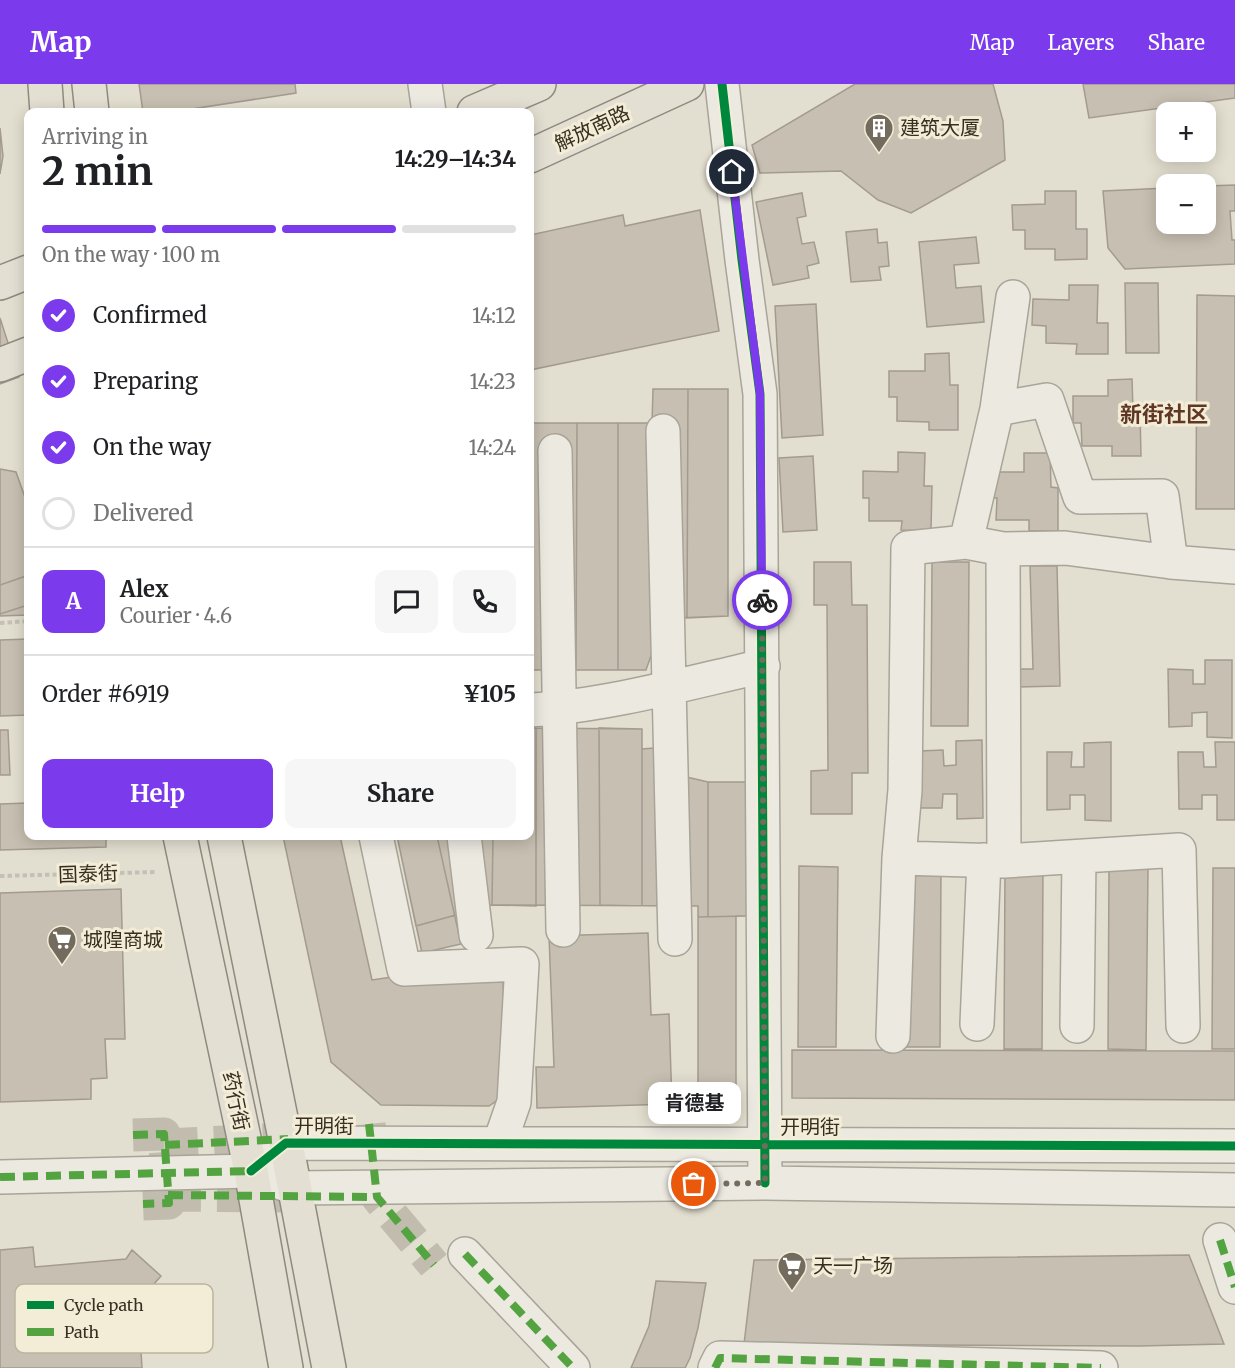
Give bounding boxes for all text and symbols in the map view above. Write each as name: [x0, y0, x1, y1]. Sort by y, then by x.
text: Map: [30, 24, 92, 60]
text: Map: [970, 29, 1015, 56]
text: Layers: [1048, 29, 1115, 56]
text: Share: [1148, 29, 1205, 56]
street label: 解放南路: [550, 99, 633, 156]
map controls: [1156, 102, 1216, 234]
button: +: [1156, 102, 1216, 162]
building icon: 建筑大厦: [863, 112, 895, 154]
place label: 建筑大厦: [900, 115, 980, 140]
text: Arriving in: [42, 124, 148, 149]
text: 14:29–14:34: [395, 145, 516, 173]
pin: [706, 146, 757, 197]
text: 2 min: [42, 147, 153, 196]
icon: home: [715, 155, 748, 188]
button: −: [1156, 174, 1216, 234]
text: On the way · 100 m: [42, 242, 220, 267]
icon: check: [42, 299, 75, 332]
text: Confirmed: [93, 301, 207, 329]
text: 14:12: [472, 303, 516, 328]
icon: check: [42, 365, 75, 398]
text: Preparing: [93, 367, 198, 395]
text: 14:23: [470, 369, 516, 394]
district label: 新街社区: [1120, 400, 1208, 428]
icon: check: [42, 431, 75, 464]
text: On the way: [93, 433, 211, 461]
text: 14:24: [469, 435, 516, 460]
text: Delivered: [93, 499, 193, 527]
button: chat: [375, 570, 438, 633]
button: phone: [453, 570, 516, 633]
courier: [732, 570, 792, 630]
text: Alex: [120, 575, 169, 603]
icon: bike: [746, 584, 779, 617]
text: A: [66, 587, 81, 615]
text: Courier · 4.6: [120, 603, 232, 628]
text: Order #6919: [42, 680, 170, 708]
text: ¥105: [463, 680, 516, 708]
button: Help: [42, 759, 273, 828]
button: Share: [285, 759, 516, 828]
street label: 国泰街: [58, 860, 118, 887]
supermarket icon: 城隍商城: [46, 924, 78, 966]
place label: 城隍商城: [83, 927, 163, 952]
street label: 药行街: [218, 1069, 255, 1133]
callout: 肯德基: [648, 1082, 740, 1124]
text: 肯德基: [665, 1090, 725, 1115]
street label: 开明街: [294, 1113, 354, 1138]
street label: 开明街: [780, 1114, 840, 1139]
pin: [668, 1158, 719, 1209]
icon: bag: [677, 1167, 710, 1200]
supermarket icon: 天一广场: [776, 1250, 808, 1292]
place label: 天一广场: [813, 1253, 893, 1278]
legend: [15, 1284, 213, 1353]
text: Cycle path: [64, 1295, 144, 1315]
text: Path: [64, 1322, 100, 1342]

